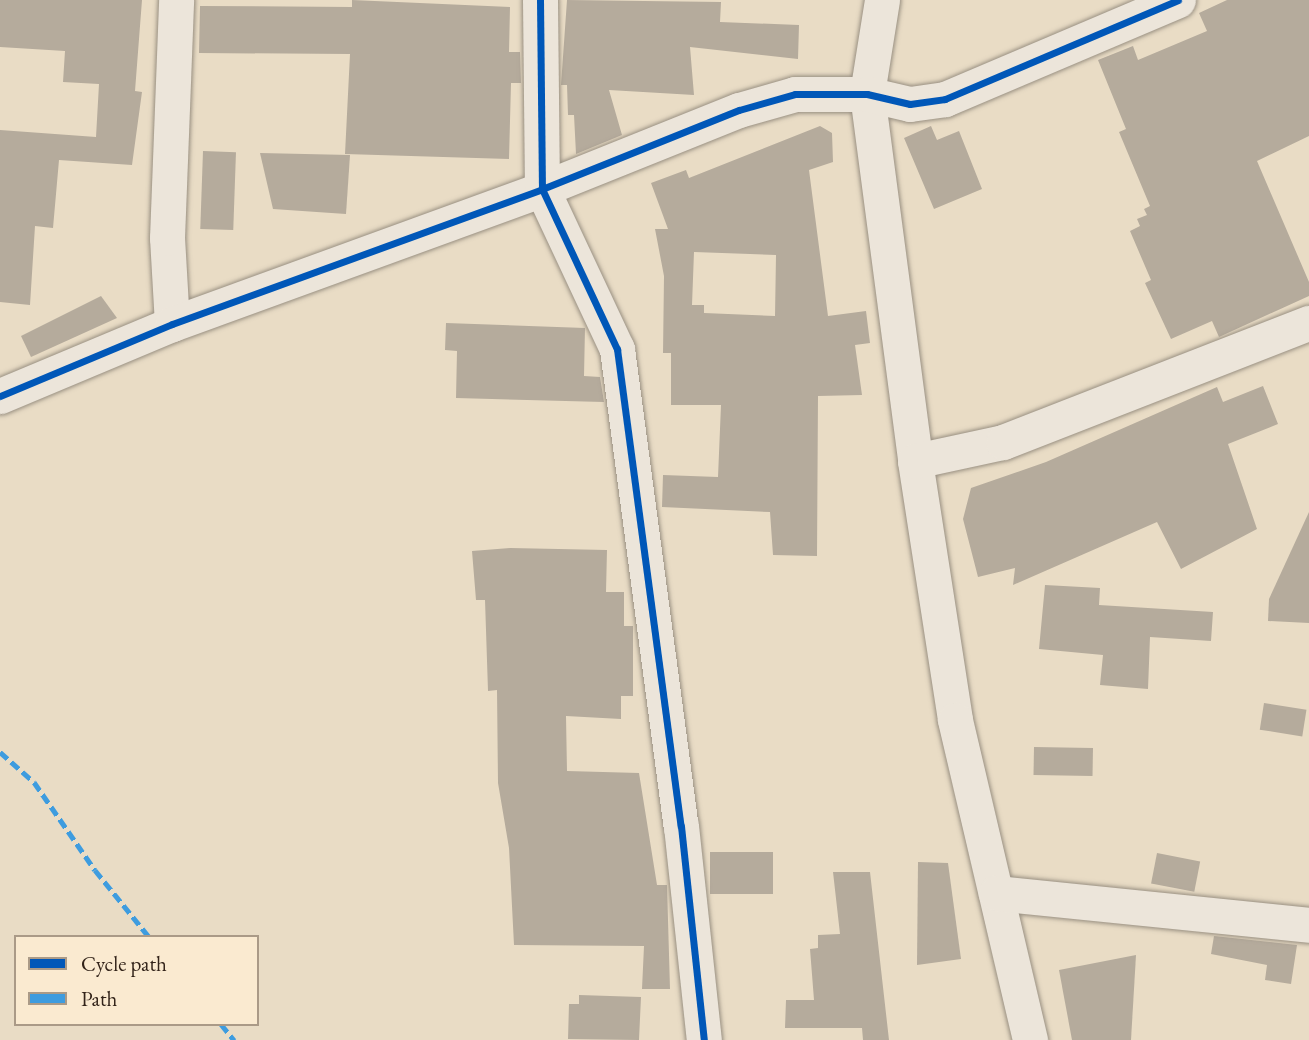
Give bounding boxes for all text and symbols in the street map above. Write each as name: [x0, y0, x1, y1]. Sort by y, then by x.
legend: [14, 935, 259, 1026]
text: Cycle path: [81, 950, 167, 977]
text: Path: [81, 985, 117, 1012]

